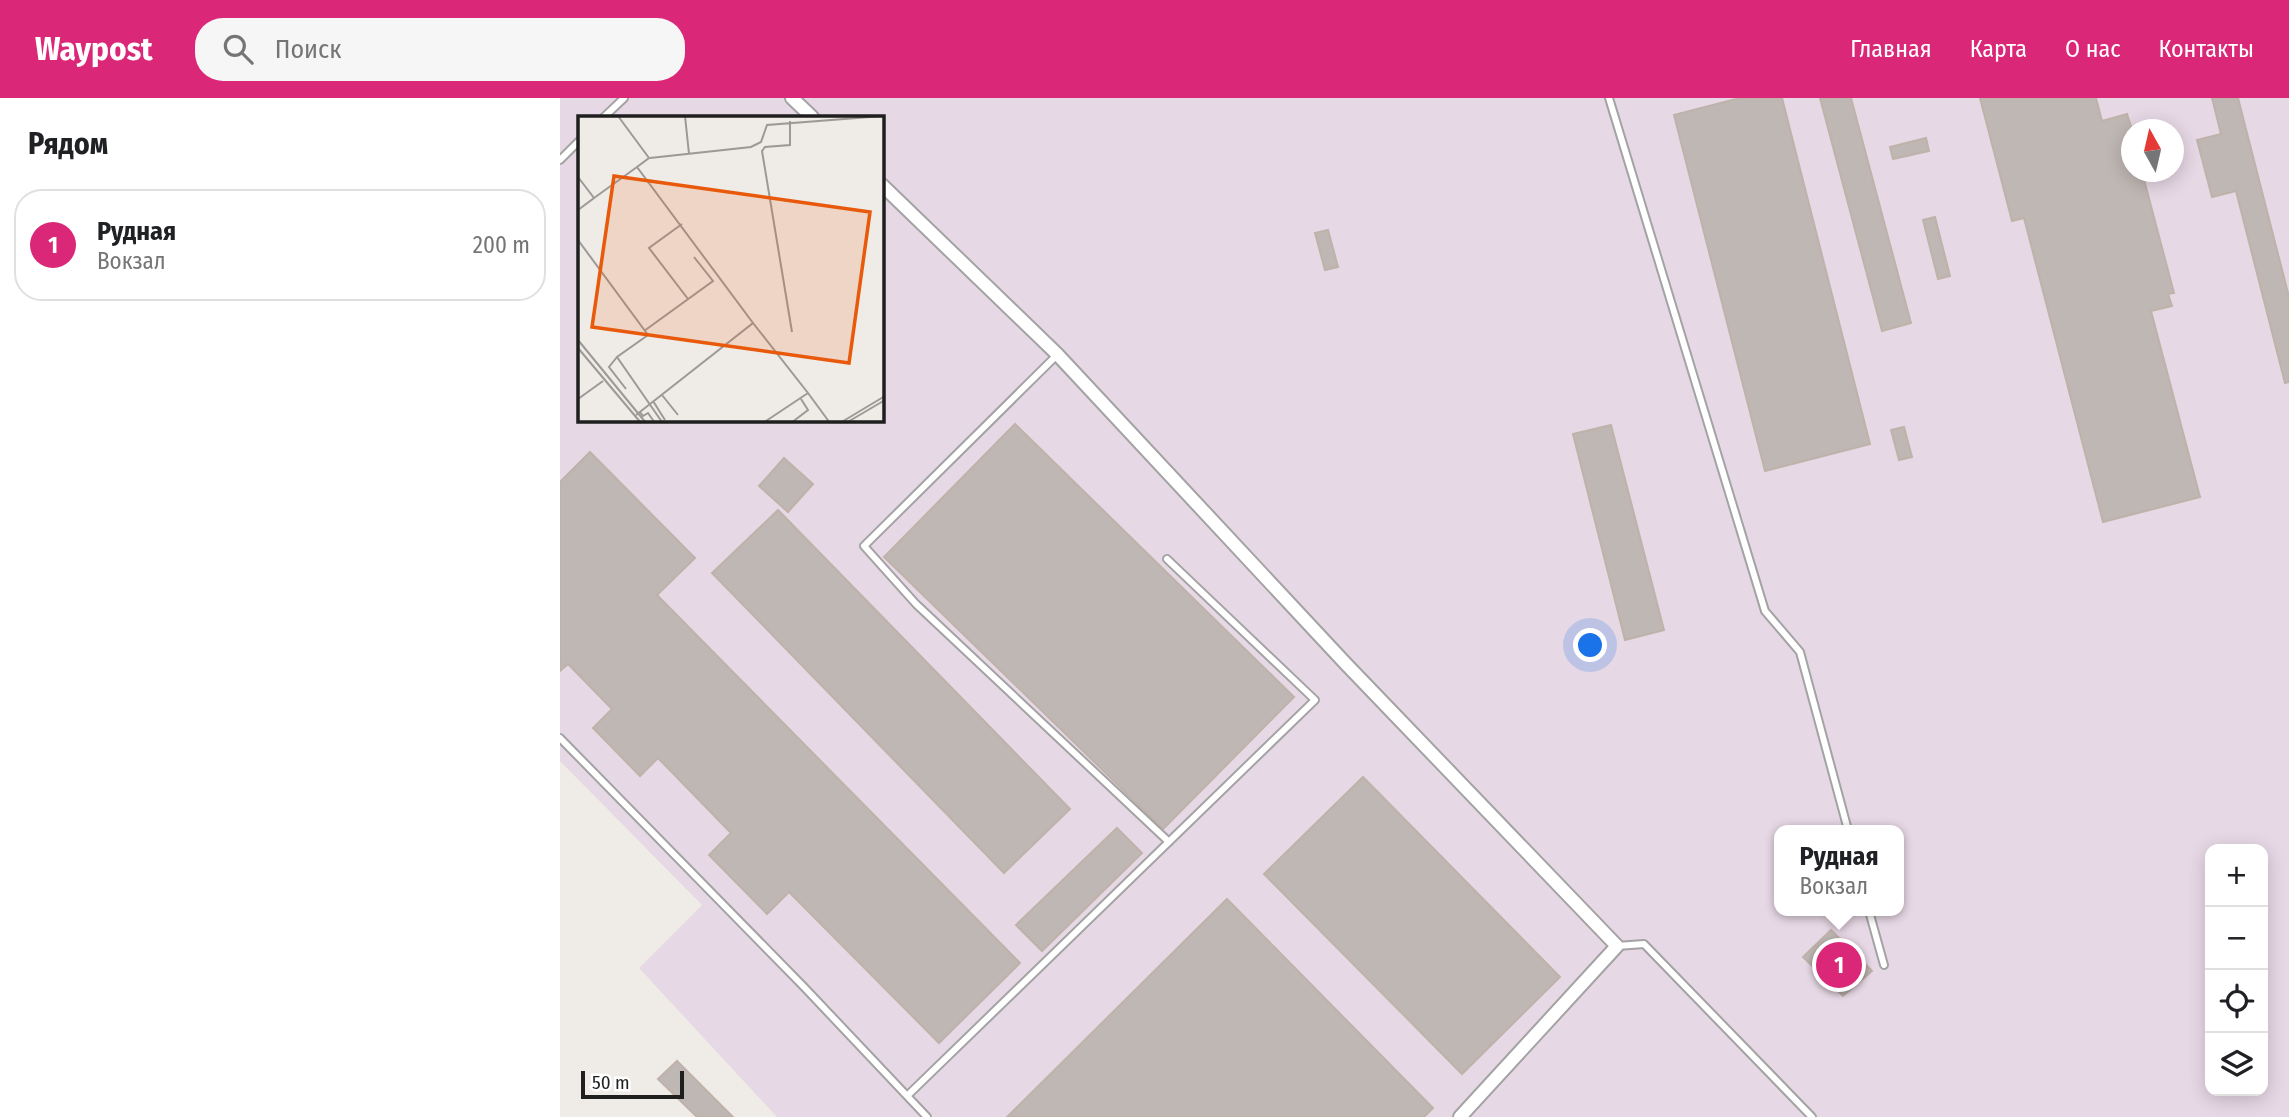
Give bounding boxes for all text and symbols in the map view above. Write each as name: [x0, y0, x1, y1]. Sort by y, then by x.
search box: [195, 18, 685, 81]
text: Waypost: [35, 29, 153, 69]
icon: search: [219, 30, 257, 68]
text: Поиск: [275, 34, 341, 65]
text: Главная: [1850, 35, 1932, 63]
text: Карта: [1970, 35, 2027, 63]
text: О нас: [2065, 35, 2120, 63]
text: Контакты: [2158, 35, 2254, 63]
inset map: [578, 116, 884, 422]
north arrow: [2121, 119, 2184, 182]
text: Рядом: [28, 126, 108, 162]
text: Рудная: [97, 216, 176, 247]
text: 1: [48, 231, 58, 259]
text: 200 m: [473, 231, 530, 259]
text: Вокзал: [97, 247, 166, 275]
your location: [1573, 628, 1607, 662]
popup: [1774, 825, 1904, 916]
text: Рудная: [1799, 841, 1879, 872]
map controls: [2205, 844, 2268, 1096]
button: +: [2205, 844, 2268, 907]
text: Вокзал: [1799, 872, 1868, 900]
button: −: [2205, 907, 2268, 970]
pin: 1: [1816, 939, 1862, 991]
button: locate: [2205, 970, 2268, 1033]
button: layers: [2205, 1033, 2268, 1096]
scale bar: [581, 1068, 684, 1100]
text: 50 m: [592, 1071, 630, 1094]

